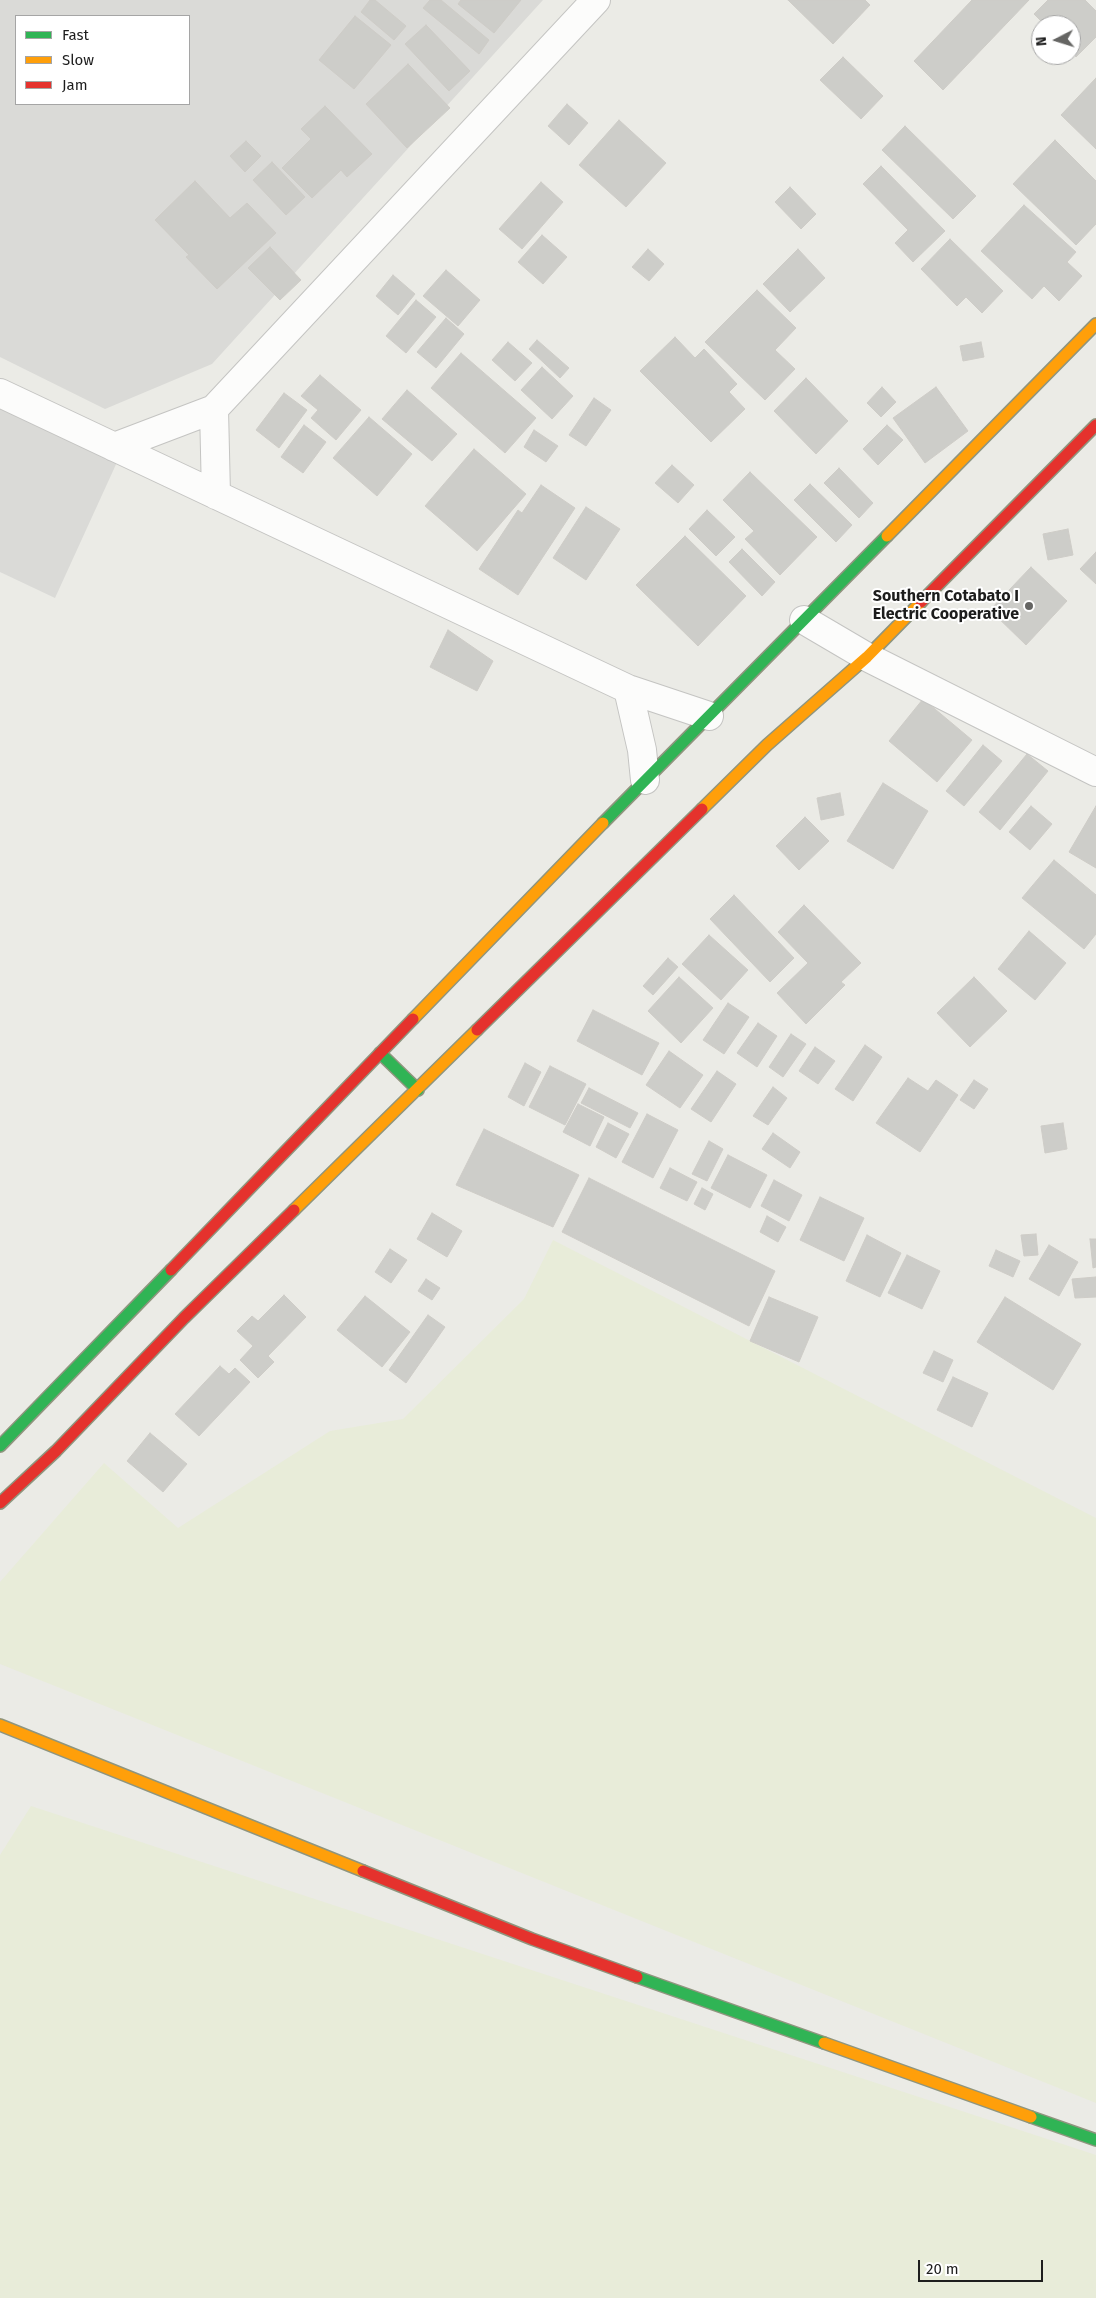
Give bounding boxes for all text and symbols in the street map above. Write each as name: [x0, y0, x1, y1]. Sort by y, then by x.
legend: [15, 15, 190, 105]
north arrow: [1031, 15, 1081, 65]
text: Fast: [62, 26, 89, 44]
text: N: [1033, 36, 1050, 47]
text: Slow: [62, 51, 94, 69]
text: Jam: [62, 76, 88, 94]
place label: Southern Cotabato I Electric Cooperative: [873, 587, 1019, 625]
marker: Southern Cotabato I Electric Cooperative: [1023, 600, 1035, 612]
scale bar: [921, 2250, 1046, 2282]
text: 20 m: [926, 2260, 959, 2278]

